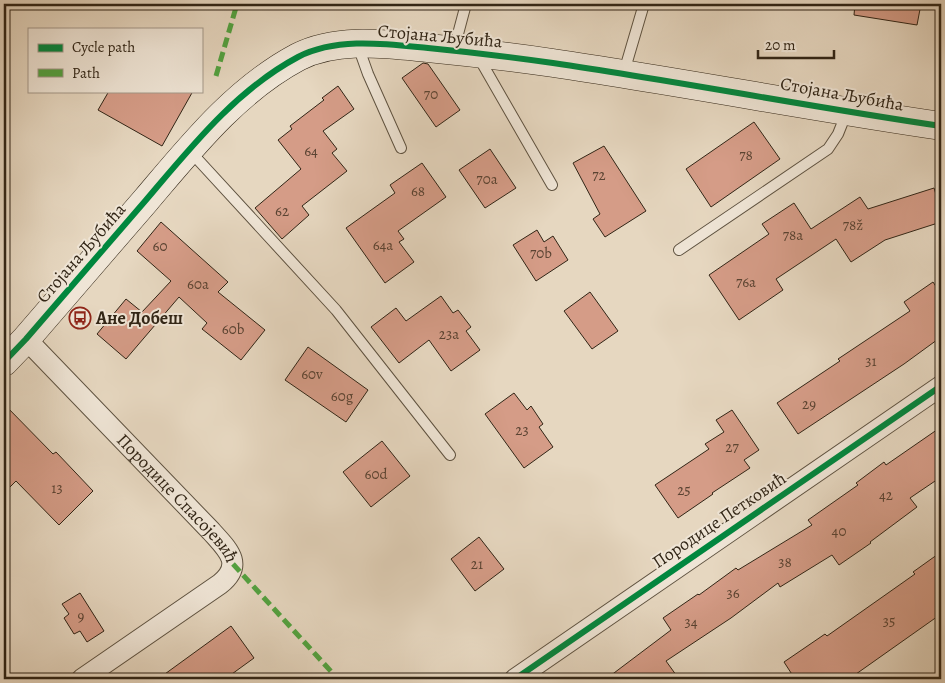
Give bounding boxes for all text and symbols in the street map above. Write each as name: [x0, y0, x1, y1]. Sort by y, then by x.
street label: Стојана Љубића: [377, 19, 504, 53]
legend: [28, 28, 202, 92]
scale bar: [758, 28, 834, 60]
text: 20 m: [765, 35, 796, 55]
text: Cycle path: [72, 37, 135, 57]
text: Path: [72, 63, 100, 83]
street label: Стојана Љубића: [778, 71, 906, 117]
house number: 70: [424, 84, 438, 104]
house number: 64: [304, 141, 318, 161]
house number: 78: [739, 145, 753, 165]
house number: 72: [592, 165, 606, 185]
house number: 70a: [476, 169, 498, 189]
house number: 68: [411, 181, 425, 201]
street label: Стојана Љубића: [31, 197, 132, 308]
house number: 62: [275, 201, 289, 221]
house number: 78ž: [843, 215, 863, 235]
house number: 78a: [783, 225, 803, 245]
house number: 64a: [373, 235, 393, 255]
house number: 60: [153, 236, 167, 256]
house number: 70b: [530, 243, 552, 263]
house number: 76a: [736, 272, 756, 292]
house number: 60a: [187, 274, 209, 294]
bus stop icon: Ане Добеш: [68, 306, 92, 330]
place label: Ане Добеш: [95, 306, 183, 330]
house number: 60b: [222, 319, 245, 339]
house number: 23a: [439, 324, 459, 344]
house number: 31: [865, 351, 877, 371]
house number: 60v: [301, 364, 323, 384]
house number: 60g: [331, 386, 354, 406]
house number: 29: [802, 394, 816, 414]
house number: 23: [515, 420, 529, 440]
street label: Породице Спасојевић: [111, 428, 244, 566]
house number: 27: [725, 437, 739, 457]
house number: 60d: [365, 464, 388, 484]
street label: Породице Петковић: [647, 466, 791, 574]
house number: 13: [51, 478, 63, 498]
house number: 25: [677, 480, 691, 500]
house number: 42: [879, 485, 893, 505]
house number: 40: [832, 521, 846, 541]
house number: 38: [778, 552, 792, 572]
house number: 21: [471, 554, 483, 574]
house number: 36: [726, 583, 740, 603]
house number: 9: [78, 606, 85, 626]
house number: 35: [883, 611, 895, 631]
house number: 34: [684, 612, 698, 632]

